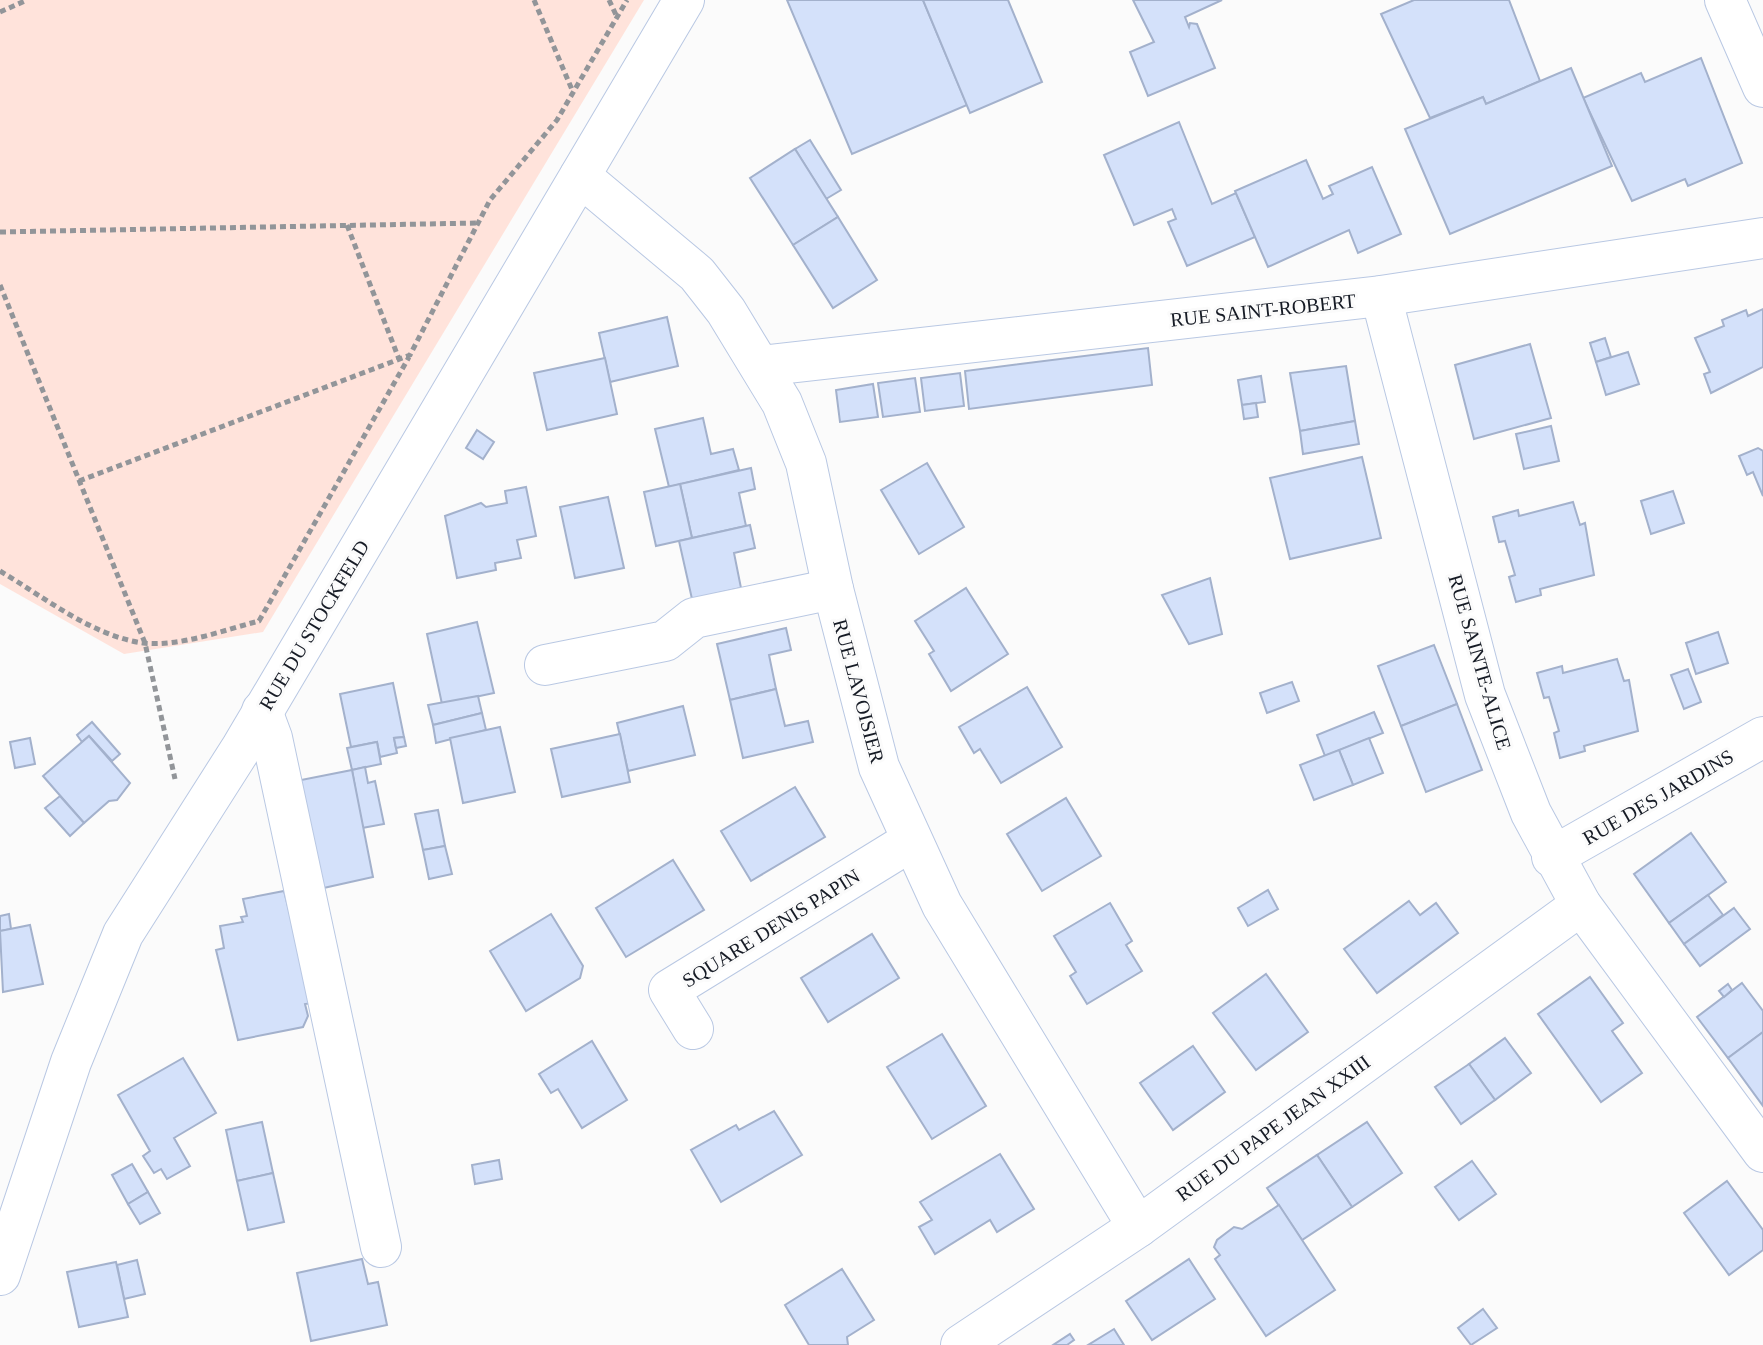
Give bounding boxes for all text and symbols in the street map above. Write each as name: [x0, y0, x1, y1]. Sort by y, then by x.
street label: RUE SAINT-ROBERT: [1169, 289, 1357, 331]
street label: RUE DU STOCKFELD: [255, 536, 373, 714]
street label: RUE SAINTE-ALICE: [1444, 572, 1516, 752]
street label: RUE LAVOISIER: [829, 617, 889, 766]
street label: RUE DES JARDINS: [1579, 745, 1737, 849]
street label: SQUARE DENIS PAPIN: [678, 864, 864, 992]
street label: RUE DU PAPE JEAN XXIII: [1172, 1050, 1374, 1206]

